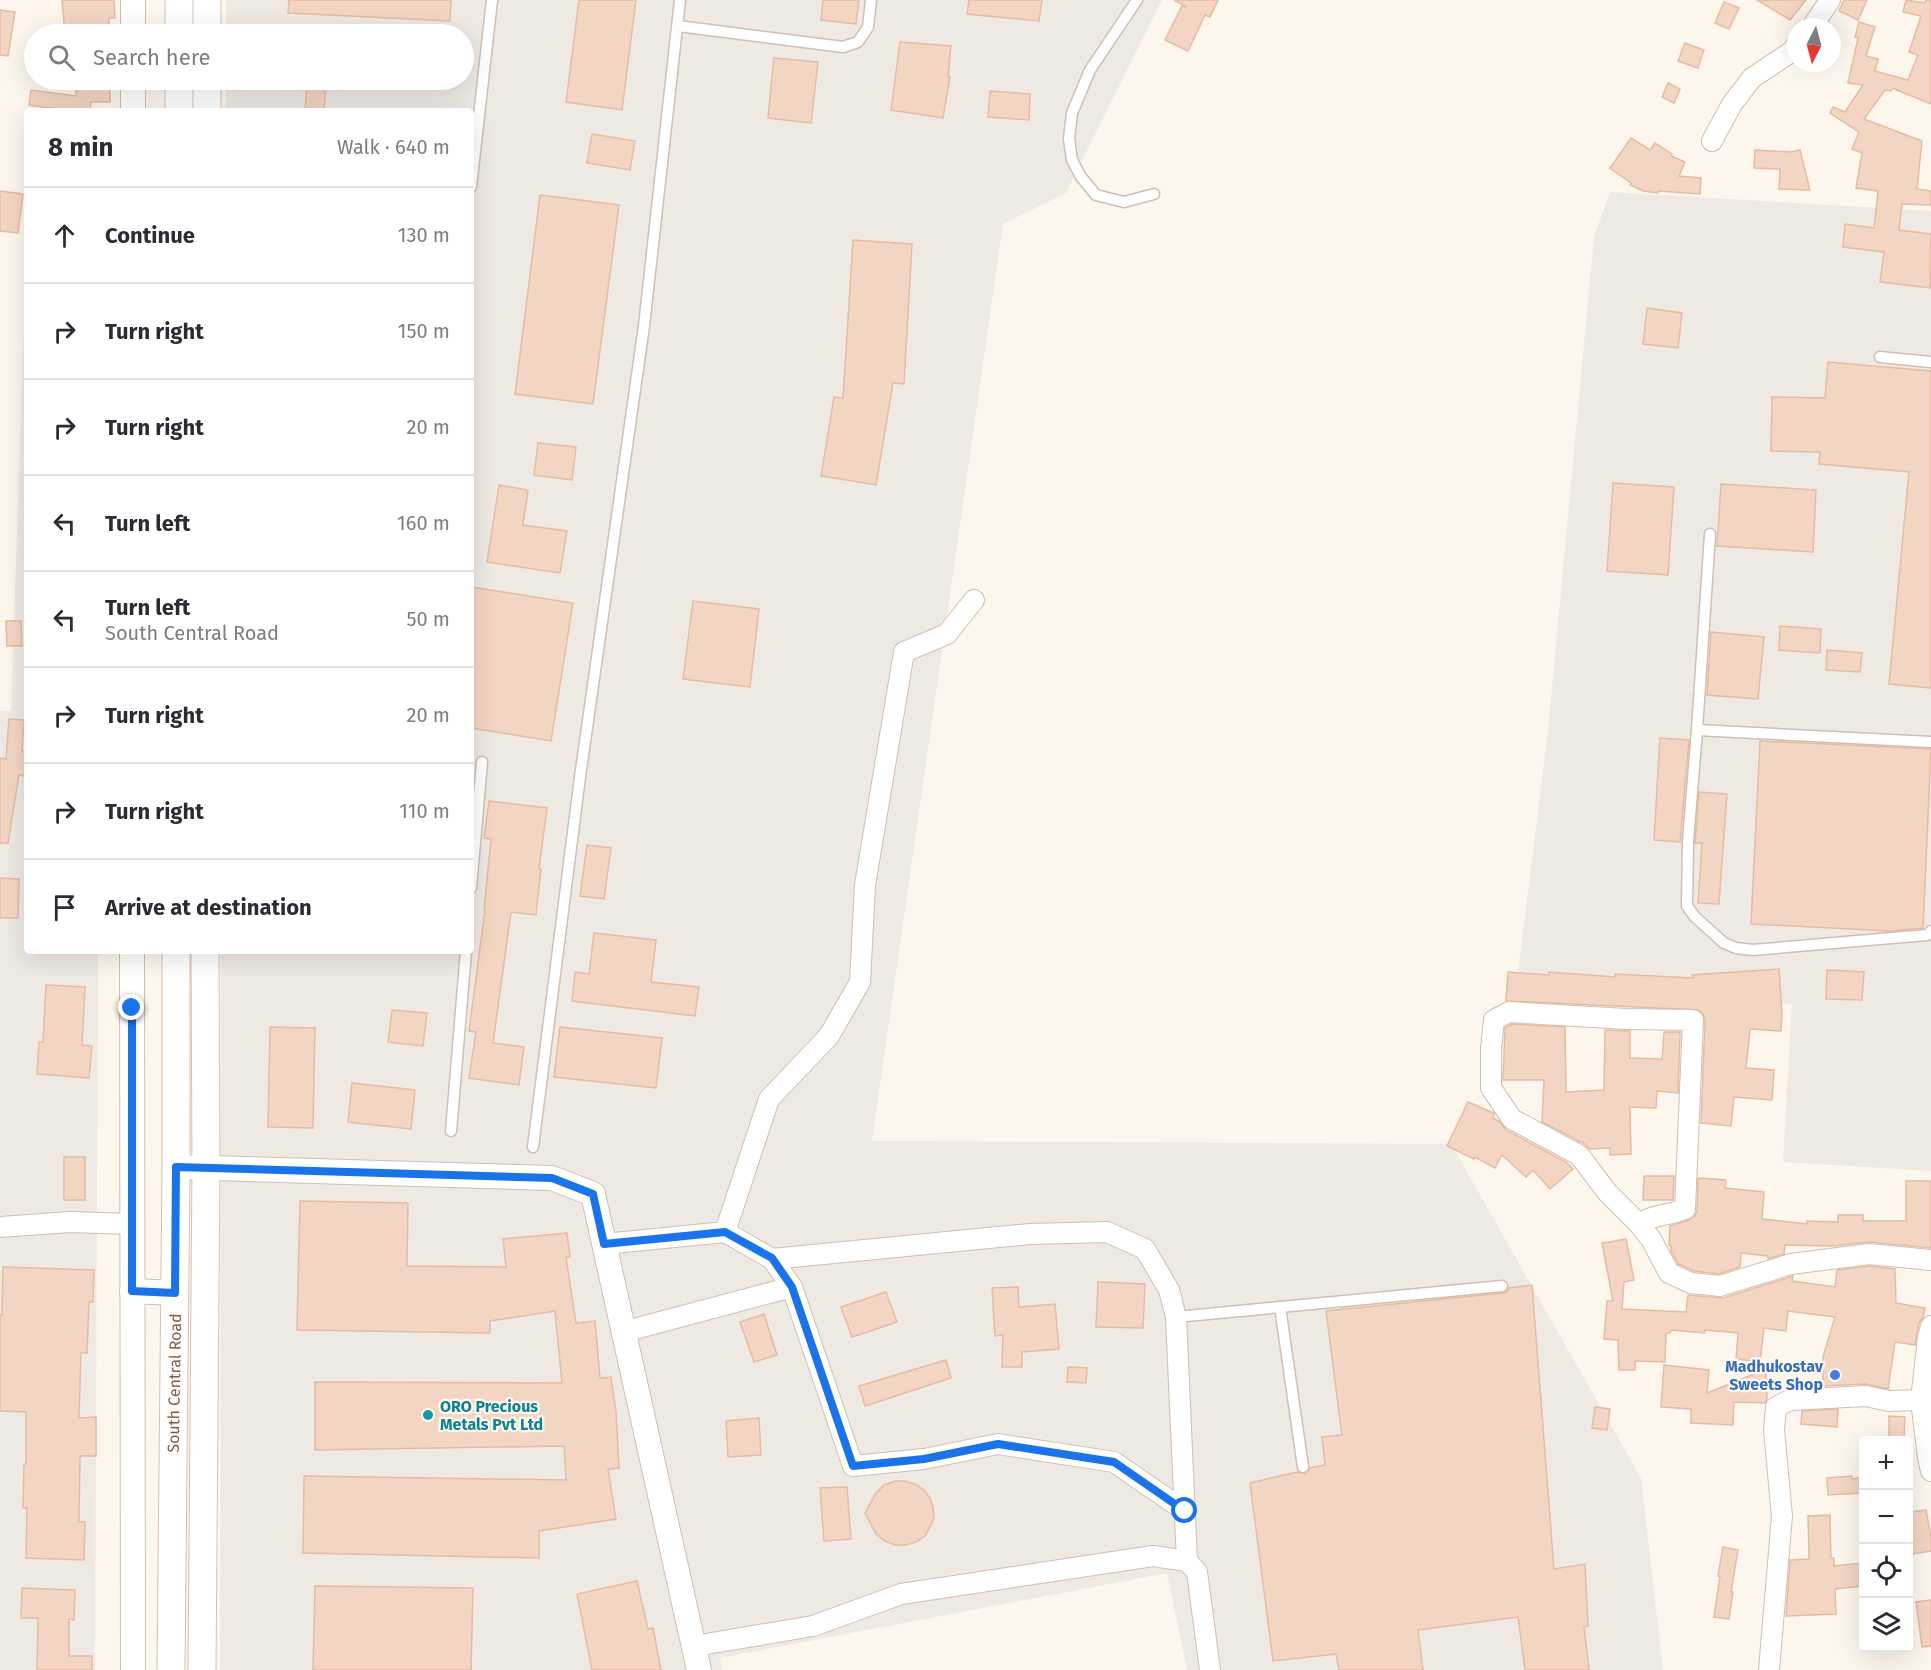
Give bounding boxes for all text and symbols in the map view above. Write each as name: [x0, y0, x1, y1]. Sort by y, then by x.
north arrow: [1787, 18, 1841, 72]
search box: [24, 24, 474, 90]
icon: search: [45, 41, 78, 74]
text: Search here: [93, 44, 211, 71]
text: 8 min: [48, 132, 114, 163]
text: Walk · 640 m: [337, 135, 450, 159]
icon: ahead: [48, 219, 81, 252]
text: Continue: [105, 222, 195, 249]
text: 130 m: [398, 223, 450, 247]
icon: right: [48, 315, 81, 348]
text: Turn right: [105, 318, 204, 345]
text: 150 m: [398, 319, 450, 343]
icon: right: [48, 411, 81, 444]
text: Turn right: [105, 414, 204, 441]
text: 20 m: [407, 415, 450, 439]
icon: left: [48, 507, 81, 540]
text: Turn left: [105, 510, 190, 537]
text: 160 m: [397, 511, 450, 535]
text: Turn left: [105, 594, 190, 621]
icon: left: [48, 603, 81, 636]
text: 50 m: [406, 607, 450, 631]
text: South Central Road: [105, 621, 279, 645]
icon: right: [48, 699, 81, 732]
text: Turn right: [105, 702, 204, 729]
text: 20 m: [407, 703, 450, 727]
icon: right: [48, 795, 81, 828]
text: Turn right: [105, 798, 204, 825]
text: 110 m: [399, 799, 450, 823]
icon: arrive: [48, 891, 81, 924]
text: Arrive at destination: [105, 894, 312, 921]
route end: [118, 994, 144, 1020]
street label: South Central Road: [164, 1313, 185, 1453]
place label: Madhukostav Sweets Shop: [1725, 1357, 1824, 1394]
marker: Madhukostav Sweets Shop: [1828, 1368, 1842, 1382]
place label: ORO Precious Metals Pvt Ltd: [440, 1397, 543, 1434]
marker: ORO Precious Metals Pvt Ltd: [421, 1408, 435, 1422]
map controls: [1859, 1436, 1913, 1652]
button: +: [1859, 1436, 1913, 1490]
button: −: [1859, 1490, 1913, 1544]
route start: [1171, 1497, 1197, 1523]
button: locate: [1859, 1544, 1913, 1598]
button: layers: [1859, 1598, 1913, 1652]

